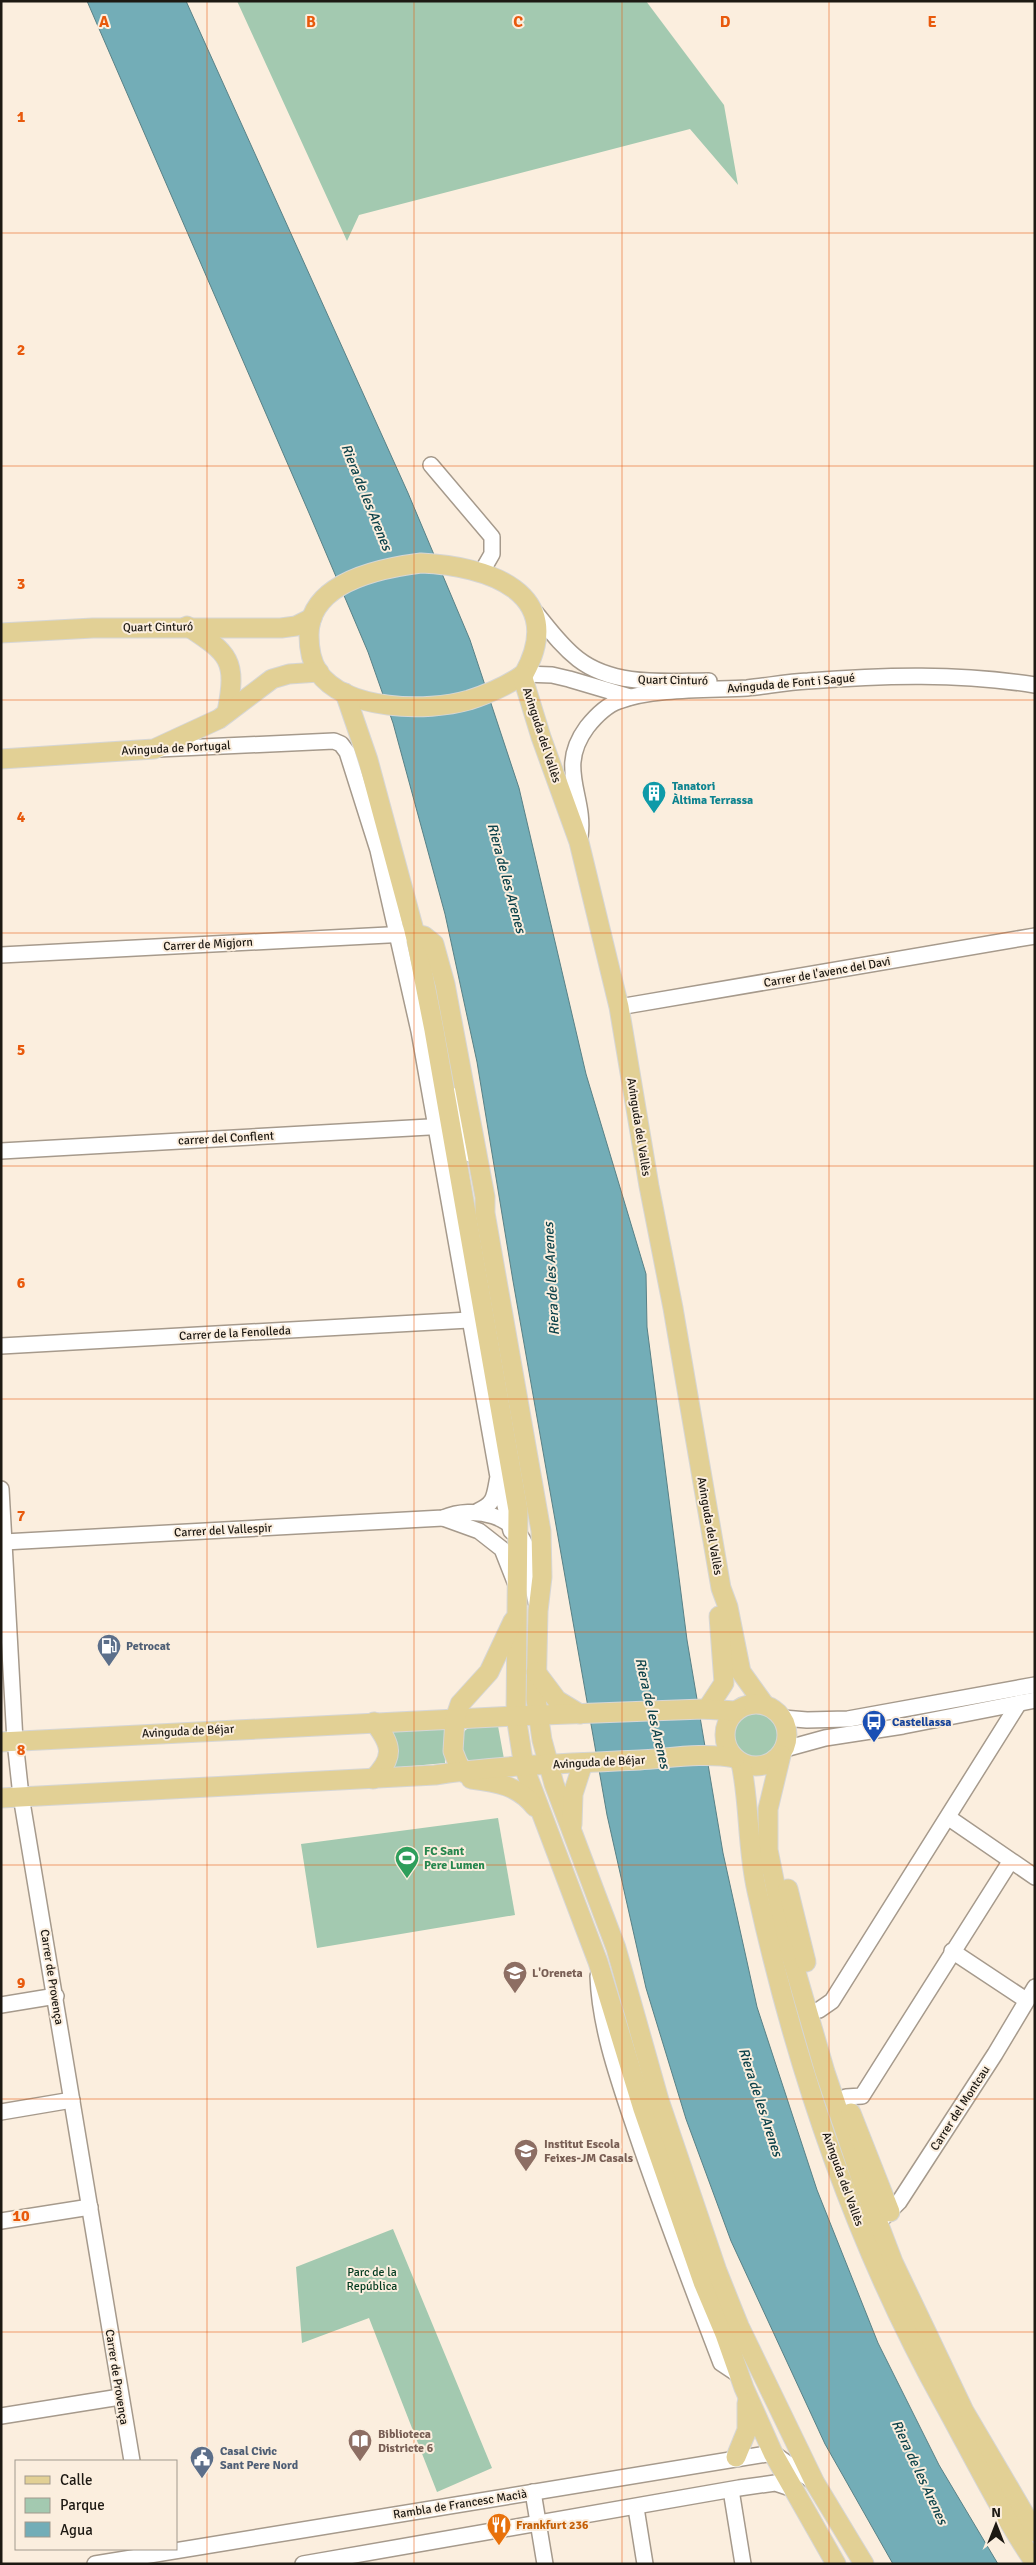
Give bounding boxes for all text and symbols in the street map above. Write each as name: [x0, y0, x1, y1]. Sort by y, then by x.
text: A: [99, 12, 110, 32]
text: B: [306, 12, 316, 32]
text: C: [513, 12, 523, 32]
text: D: [720, 12, 731, 32]
text: E: [927, 12, 937, 32]
text: 1: [17, 107, 26, 127]
text: 2: [17, 340, 25, 360]
water label: Riera de les Arenes: [337, 441, 396, 555]
text: 3: [17, 574, 25, 594]
street label: Quart Cinturó: [123, 619, 193, 636]
street label: Avinguda de Font i Sagué: [727, 670, 856, 697]
street label: Quart Cinturó: [638, 672, 708, 689]
street label: Avinguda del Vallès: [519, 686, 564, 785]
street label: Avinguda de Portugal: [121, 738, 231, 759]
place label: Tanatori Àltima Terrassa: [672, 779, 753, 808]
building icon: Tanatori Àltima Terrassa: [641, 780, 667, 814]
text: 4: [17, 807, 26, 827]
water label: Riera de les Arenes: [484, 821, 530, 937]
street label: Carrer de Migjorn: [163, 935, 253, 954]
street label: Carrer de l'avenc del Davi: [763, 954, 892, 991]
text: 5: [17, 1040, 25, 1060]
street label: Avinguda del Vallès: [623, 1077, 654, 1177]
street label: carrer del Conflent: [178, 1128, 274, 1148]
water label: Riera de les Arenes: [540, 1220, 563, 1336]
text: 6: [17, 1273, 26, 1293]
street label: Carrer de la Fenolleda: [179, 1323, 291, 1344]
street label: Avinguda del Vallès: [693, 1476, 726, 1576]
text: 7: [17, 1506, 26, 1526]
street label: Carrer del Vallespir: [174, 1520, 273, 1541]
fuel station icon: Petrocat: [96, 1633, 122, 1667]
place label: Petrocat: [126, 1639, 171, 1654]
water label: Riera de les Arenes: [631, 1656, 674, 1772]
bus stop icon: Castellassa: [861, 1709, 887, 1743]
place label: Castellassa: [892, 1715, 952, 1730]
street label: Avinguda de Béjar: [142, 1722, 235, 1741]
text: 8: [17, 1740, 26, 1760]
street label: Avinguda de Béjar: [553, 1753, 646, 1772]
place label: FC Sant Pere Lumen: [424, 1844, 485, 1873]
sports icon: FC Sant Pere Lumen: [394, 1845, 420, 1879]
street label: Carrer de Provença: [37, 1928, 66, 2026]
school or university icon: L'Oreneta: [502, 1960, 528, 1994]
place label: L'Oreneta: [532, 1966, 583, 1981]
text: 9: [17, 1973, 26, 1993]
water label: Riera de les Arenes: [735, 2046, 787, 2160]
street label: Carrer del Montcau: [927, 2063, 993, 2154]
street label: Avinguda del Vallès: [818, 2130, 867, 2228]
place label: Institut Escola Feixes-JM Casals: [544, 2137, 634, 2166]
school or university icon: Institut Escola Feixes-JM Casals: [513, 2138, 539, 2172]
text: 10: [12, 2206, 30, 2226]
park label: Parc de la República: [347, 2265, 397, 2294]
street label: Carrer de Provença: [102, 2328, 131, 2426]
water label: Riera de les Arenes: [888, 2417, 952, 2529]
place label: Biblioteca Districte 6: [378, 2427, 434, 2456]
library icon: Biblioteca Districte 6: [347, 2428, 373, 2462]
place label: Casal Civic Sant Pere Nord: [220, 2444, 299, 2473]
public building icon: Casal Civic Sant Pere Nord: [189, 2445, 215, 2479]
legend: [15, 2460, 178, 2550]
text: Calle: [60, 2471, 93, 2489]
street label: Rambla de Francesc Macià: [392, 2487, 528, 2522]
text: Parque: [60, 2496, 105, 2514]
north arrow: [971, 2500, 1021, 2550]
text: N: [991, 2504, 1001, 2521]
restaurant icon: Frankfurt 236: [486, 2512, 512, 2546]
place label: Frankfurt 236: [516, 2518, 589, 2533]
text: Agua: [60, 2521, 93, 2539]

